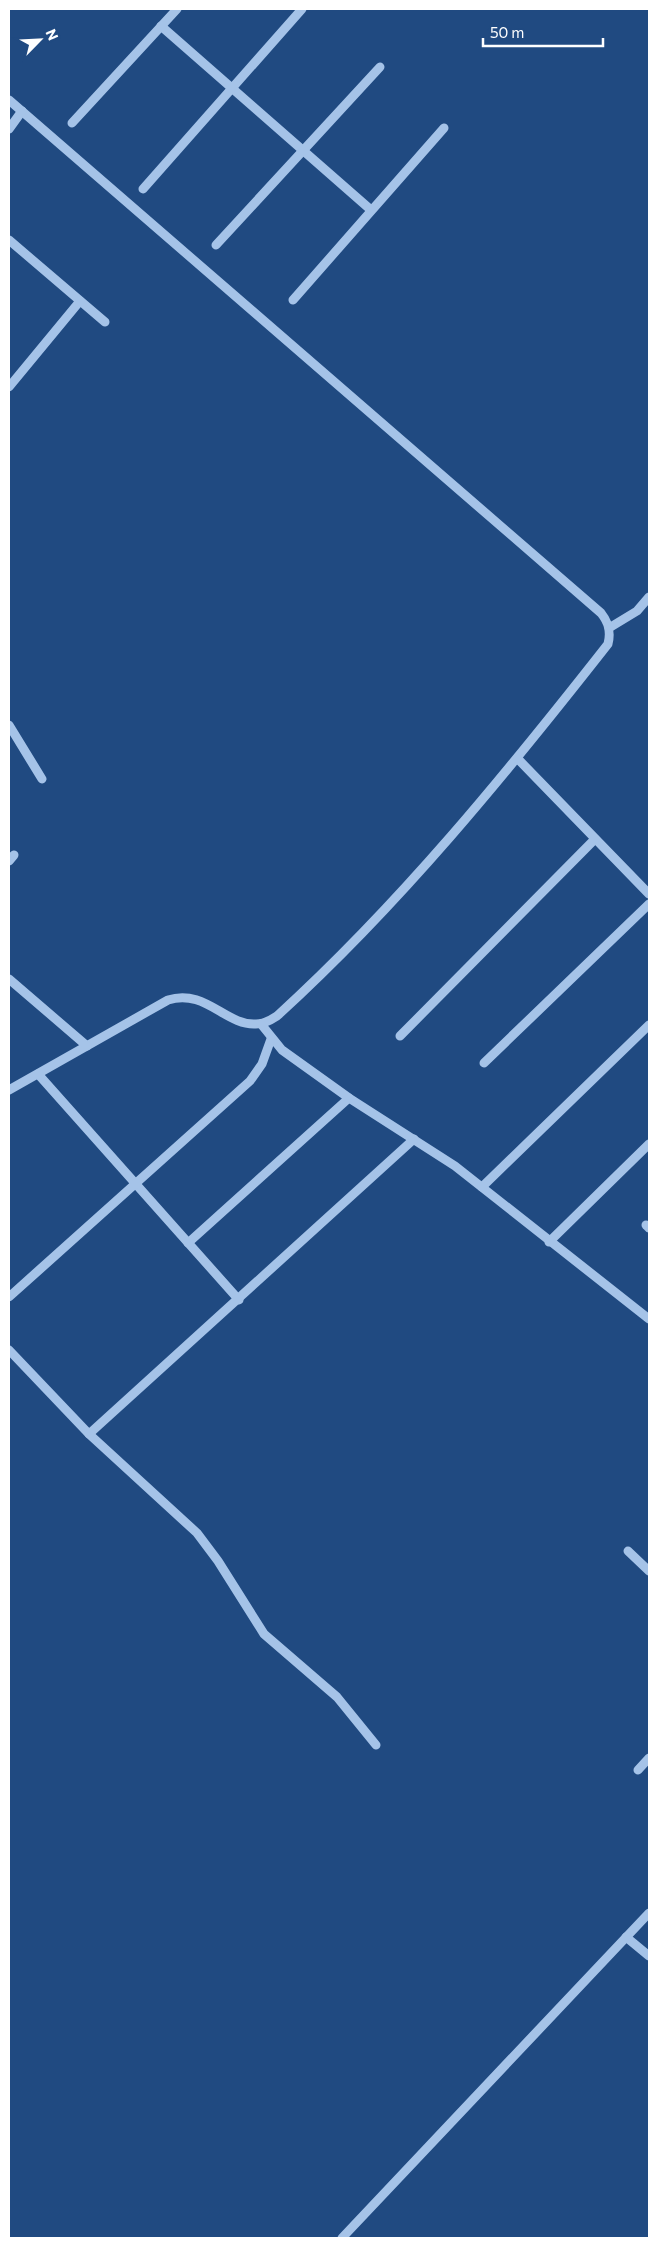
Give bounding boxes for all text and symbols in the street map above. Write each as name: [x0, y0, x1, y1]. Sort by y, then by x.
north arrow: [15, 15, 65, 65]
scale bar: [483, 15, 603, 47]
text: 50 m: [490, 23, 524, 41]
text: N: [42, 26, 62, 43]

